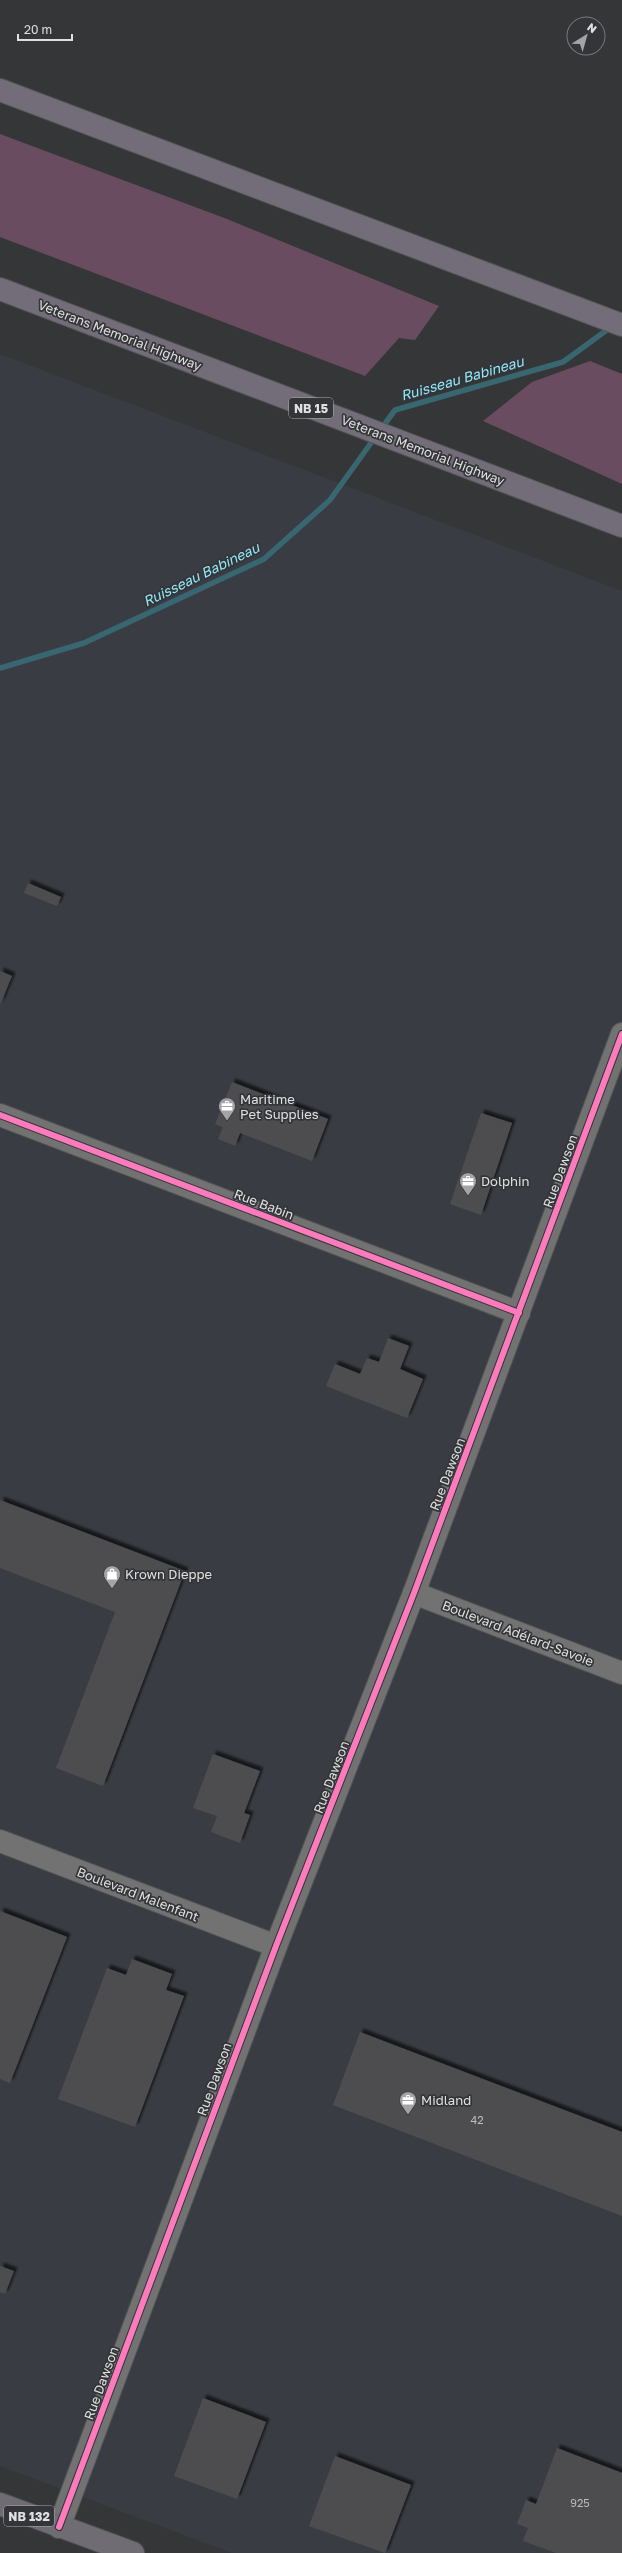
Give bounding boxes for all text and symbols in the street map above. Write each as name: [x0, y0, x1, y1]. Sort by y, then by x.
scale bar: [18, 16, 72, 42]
north arrow: [566, 16, 606, 56]
text: N: [585, 20, 600, 35]
text: 20 m: [24, 22, 52, 37]
street label: Veterans Memorial Highway: [36, 296, 205, 374]
water label: Ruisseau Babineau: [399, 352, 527, 404]
road number: NB 15: [289, 398, 333, 418]
street label: Veterans Memorial Highway: [339, 411, 508, 489]
water label: Ruisseau Babineau: [140, 538, 263, 609]
place label: Maritime Pet Supplies: [240, 1091, 319, 1122]
office icon: Maritime Pet Supplies: [217, 1096, 237, 1121]
street label: Rue Dawson: [539, 1132, 581, 1210]
office icon: Dolphin: [458, 1171, 478, 1196]
place label: Dolphin: [481, 1173, 530, 1189]
street label: Rue Babin: [232, 1185, 296, 1223]
street label: Rue Dawson: [426, 1435, 468, 1513]
shop icon: Krown Dieppe: [102, 1564, 122, 1589]
place label: Krown Dieppe: [125, 1566, 212, 1582]
street label: Boulevard Adélard-Savoie: [440, 1597, 596, 1669]
street label: Rue Dawson: [310, 1738, 352, 1816]
street label: Boulevard Malenfant: [75, 1863, 201, 1925]
street label: Rue Dawson: [193, 2040, 235, 2118]
office icon: Midland: [398, 2090, 418, 2115]
place label: Midland: [421, 2092, 471, 2108]
house number: 42: [470, 2113, 484, 2126]
street label: Rue Dawson: [80, 2344, 122, 2422]
house number: 925: [570, 2496, 590, 2509]
road number: NB 132: [4, 2506, 54, 2526]

